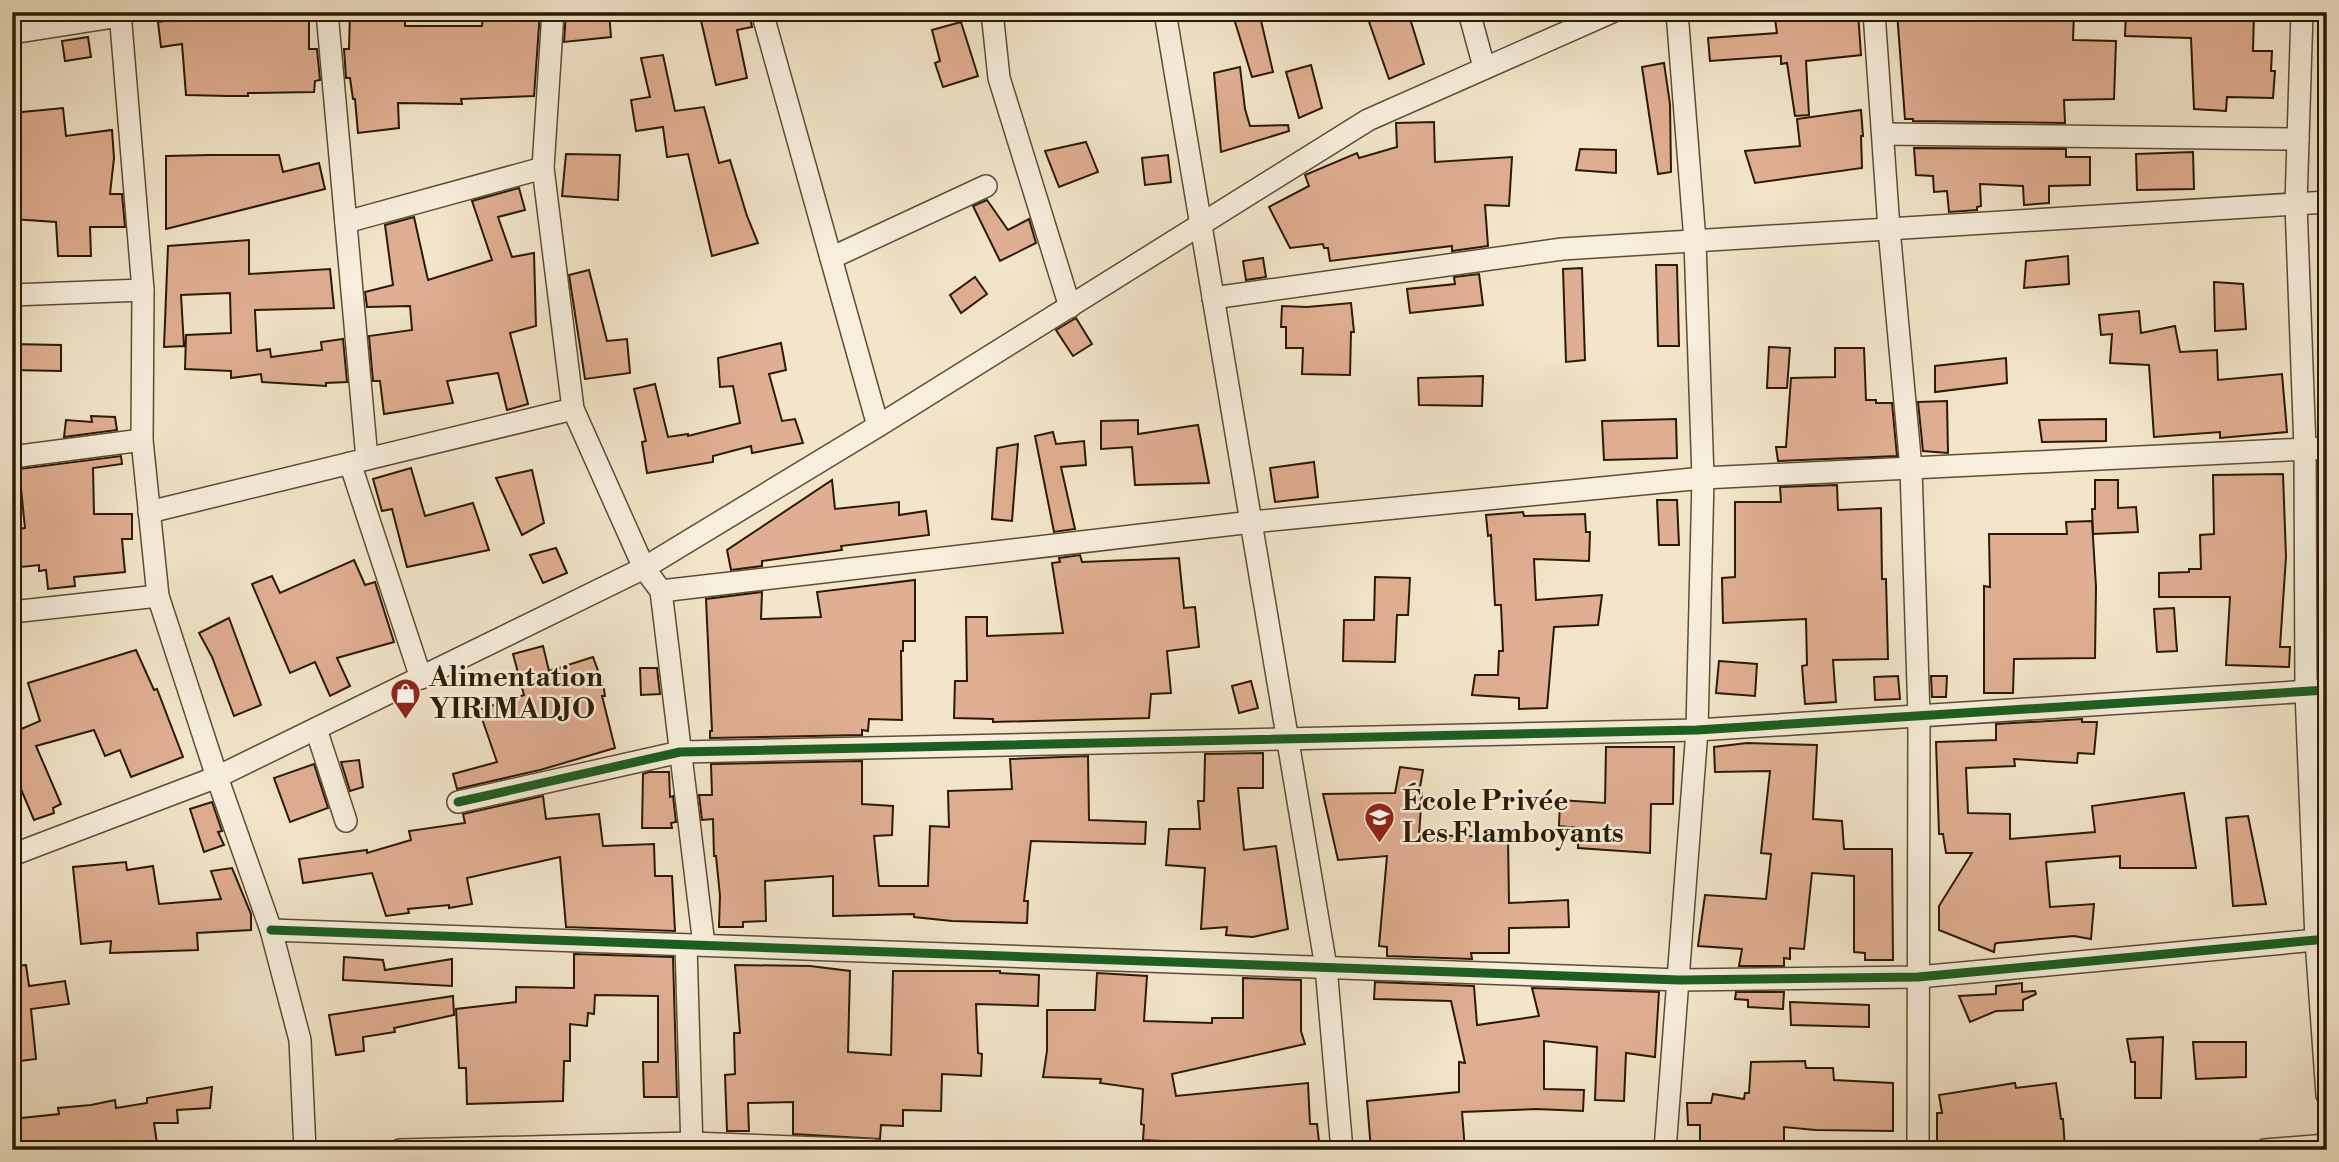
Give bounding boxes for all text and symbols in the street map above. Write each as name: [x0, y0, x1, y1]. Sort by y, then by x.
place label: Alimentation YIRIMADJO: [428, 660, 603, 727]
shop icon: Alimentation YIRIMADJO: [389, 676, 423, 720]
place label: École Privée Les Flamboyants: [1402, 782, 1624, 851]
school or university icon: École Privée Les Flamboyants: [1362, 800, 1396, 844]

